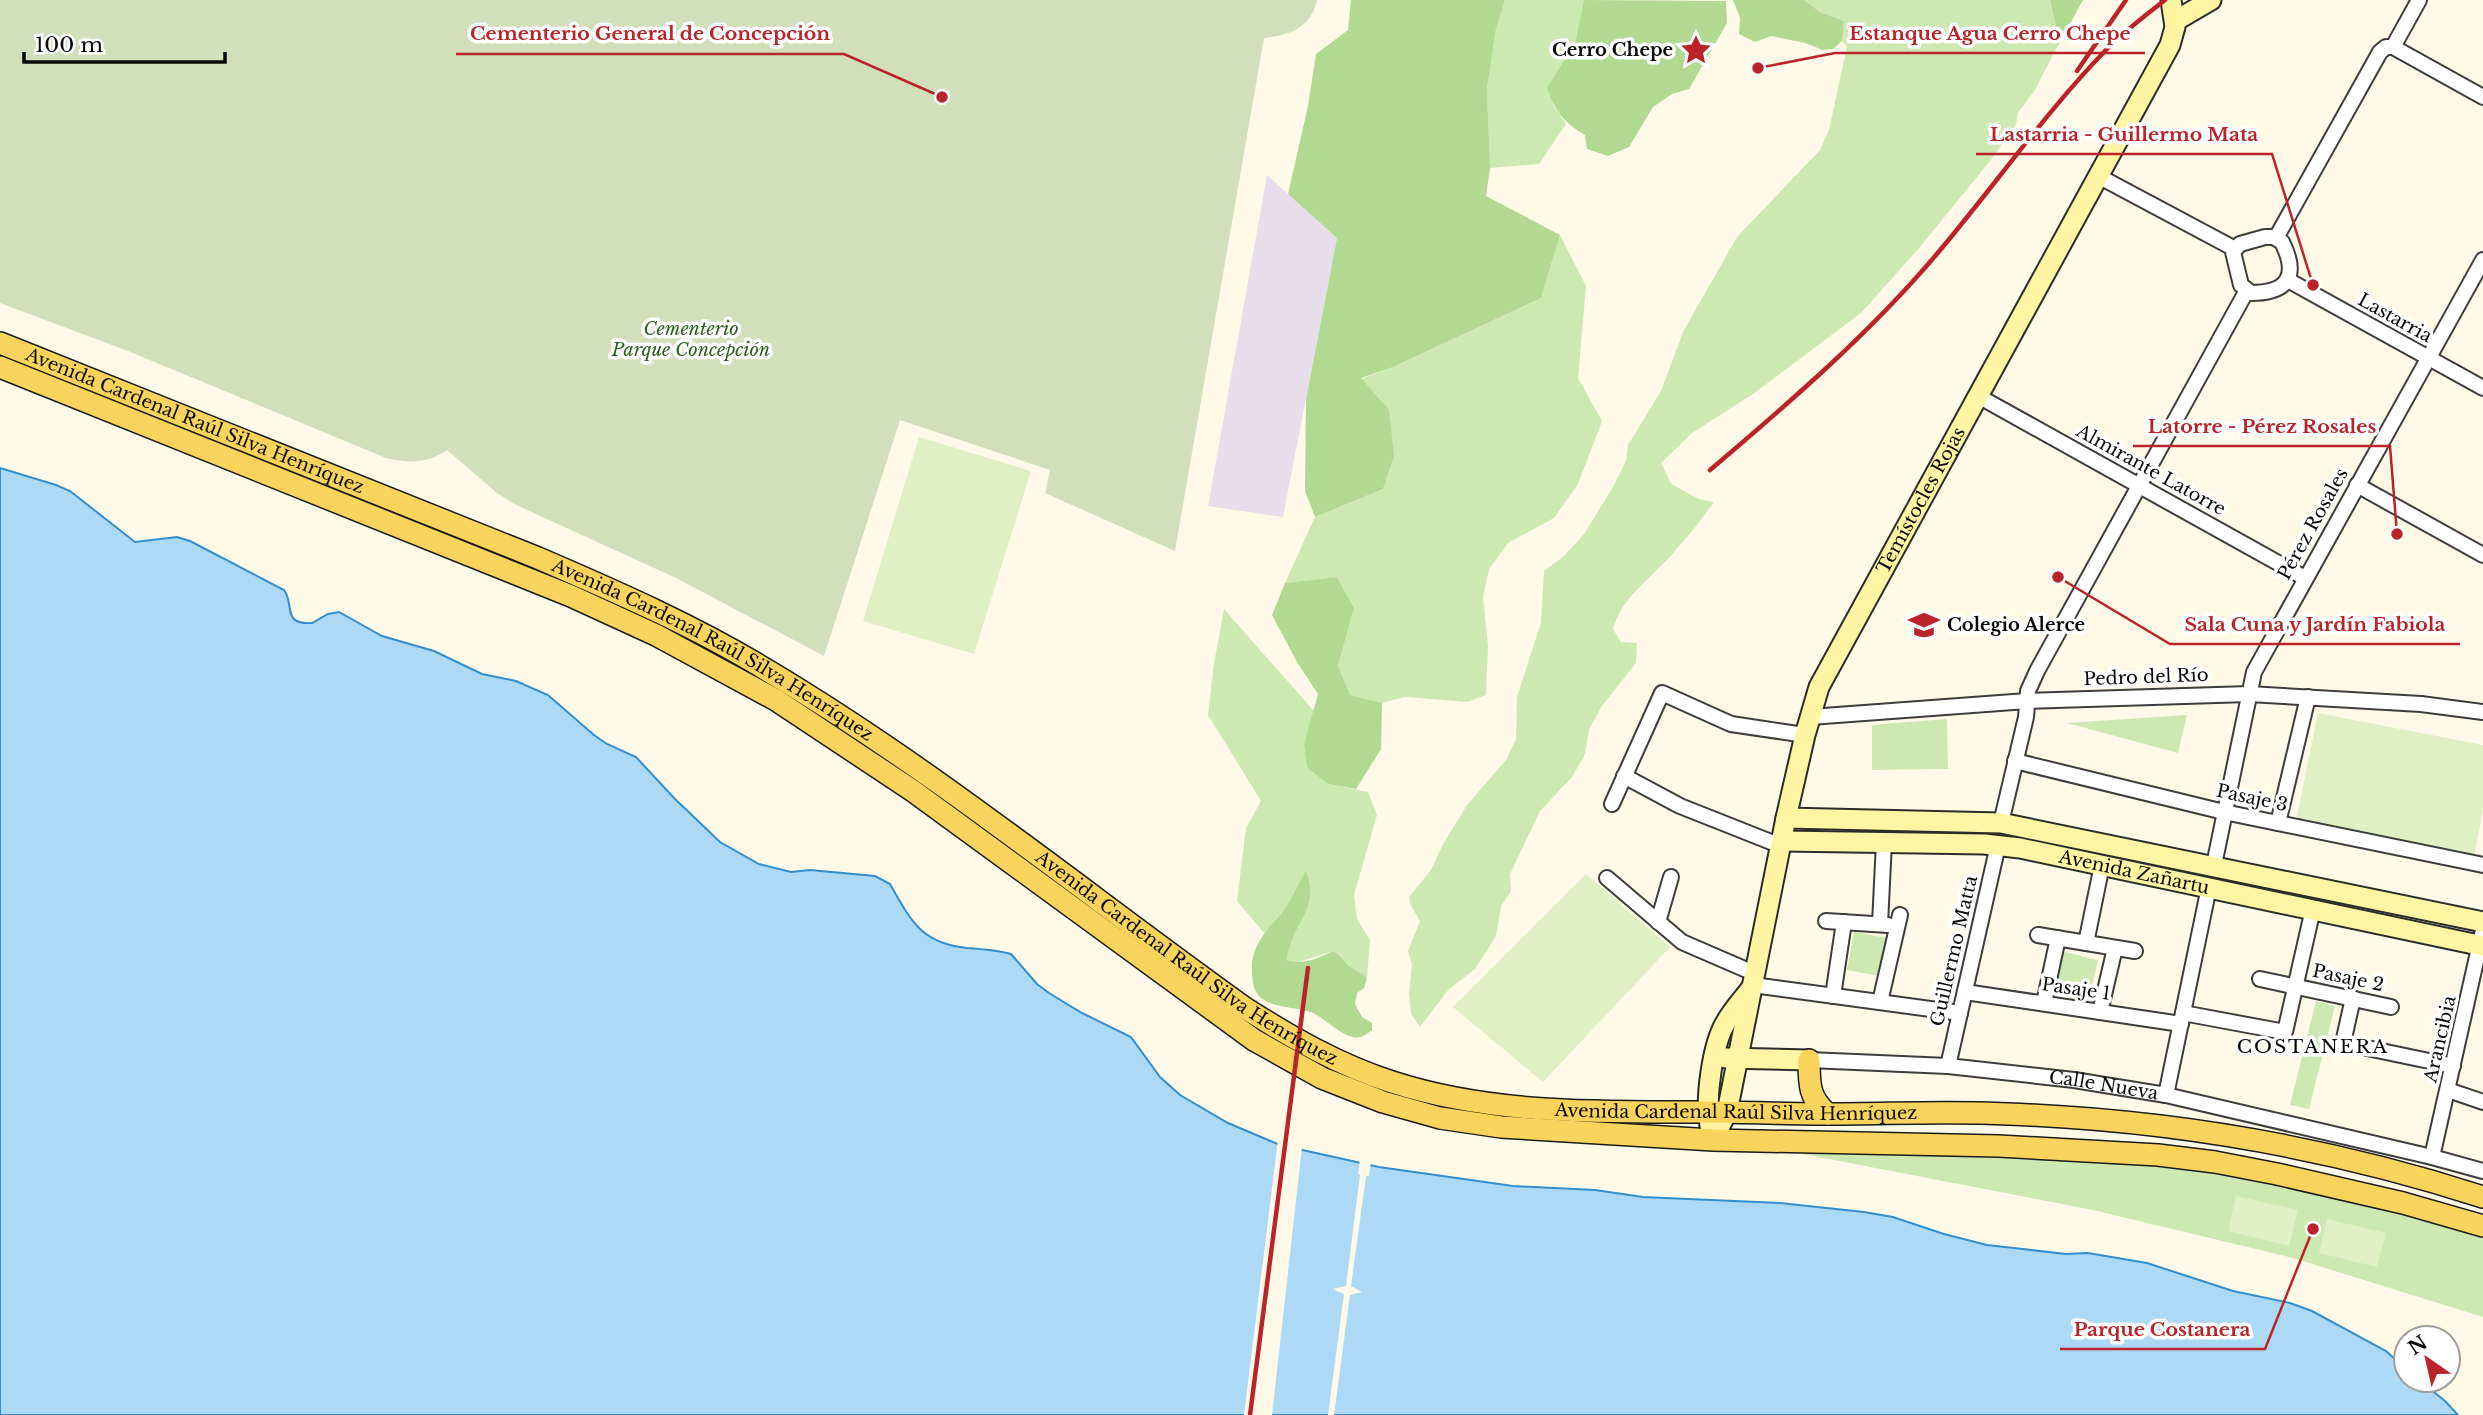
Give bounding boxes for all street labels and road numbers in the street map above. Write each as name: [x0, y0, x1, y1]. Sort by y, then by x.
street label: Lastarria: [2354, 289, 2436, 347]
street label: Avenida Cardenal Raúl Silva Henríquez: [22, 343, 367, 498]
street label: Almirante Latorre: [2072, 419, 2230, 520]
street label: Temístocles Rojas: [1872, 423, 1970, 578]
street label: Pérez Rosales: [2273, 464, 2353, 584]
street label: Avenida Cardenal Raúl Silva Henríquez: [548, 554, 878, 746]
street label: Pedro del Río: [2083, 664, 2209, 690]
street label: Pasaje 3: [2214, 780, 2290, 816]
street label: Avenida Zañartu: [2056, 845, 2211, 899]
street label: Avenida Cardenal Raúl Silva Henríquez: [1031, 846, 1341, 1070]
street label: Guillermo Matta: [1926, 874, 1982, 1028]
street label: Pasaje 2: [2310, 960, 2386, 996]
street label: Pasaje 1: [2040, 973, 2112, 1005]
street label: Arancibia: [2419, 993, 2461, 1086]
street label: Calle Nueva: [2048, 1066, 2160, 1105]
street label: Avenida Cardenal Raúl Silva Henríquez: [1553, 1099, 1917, 1125]

